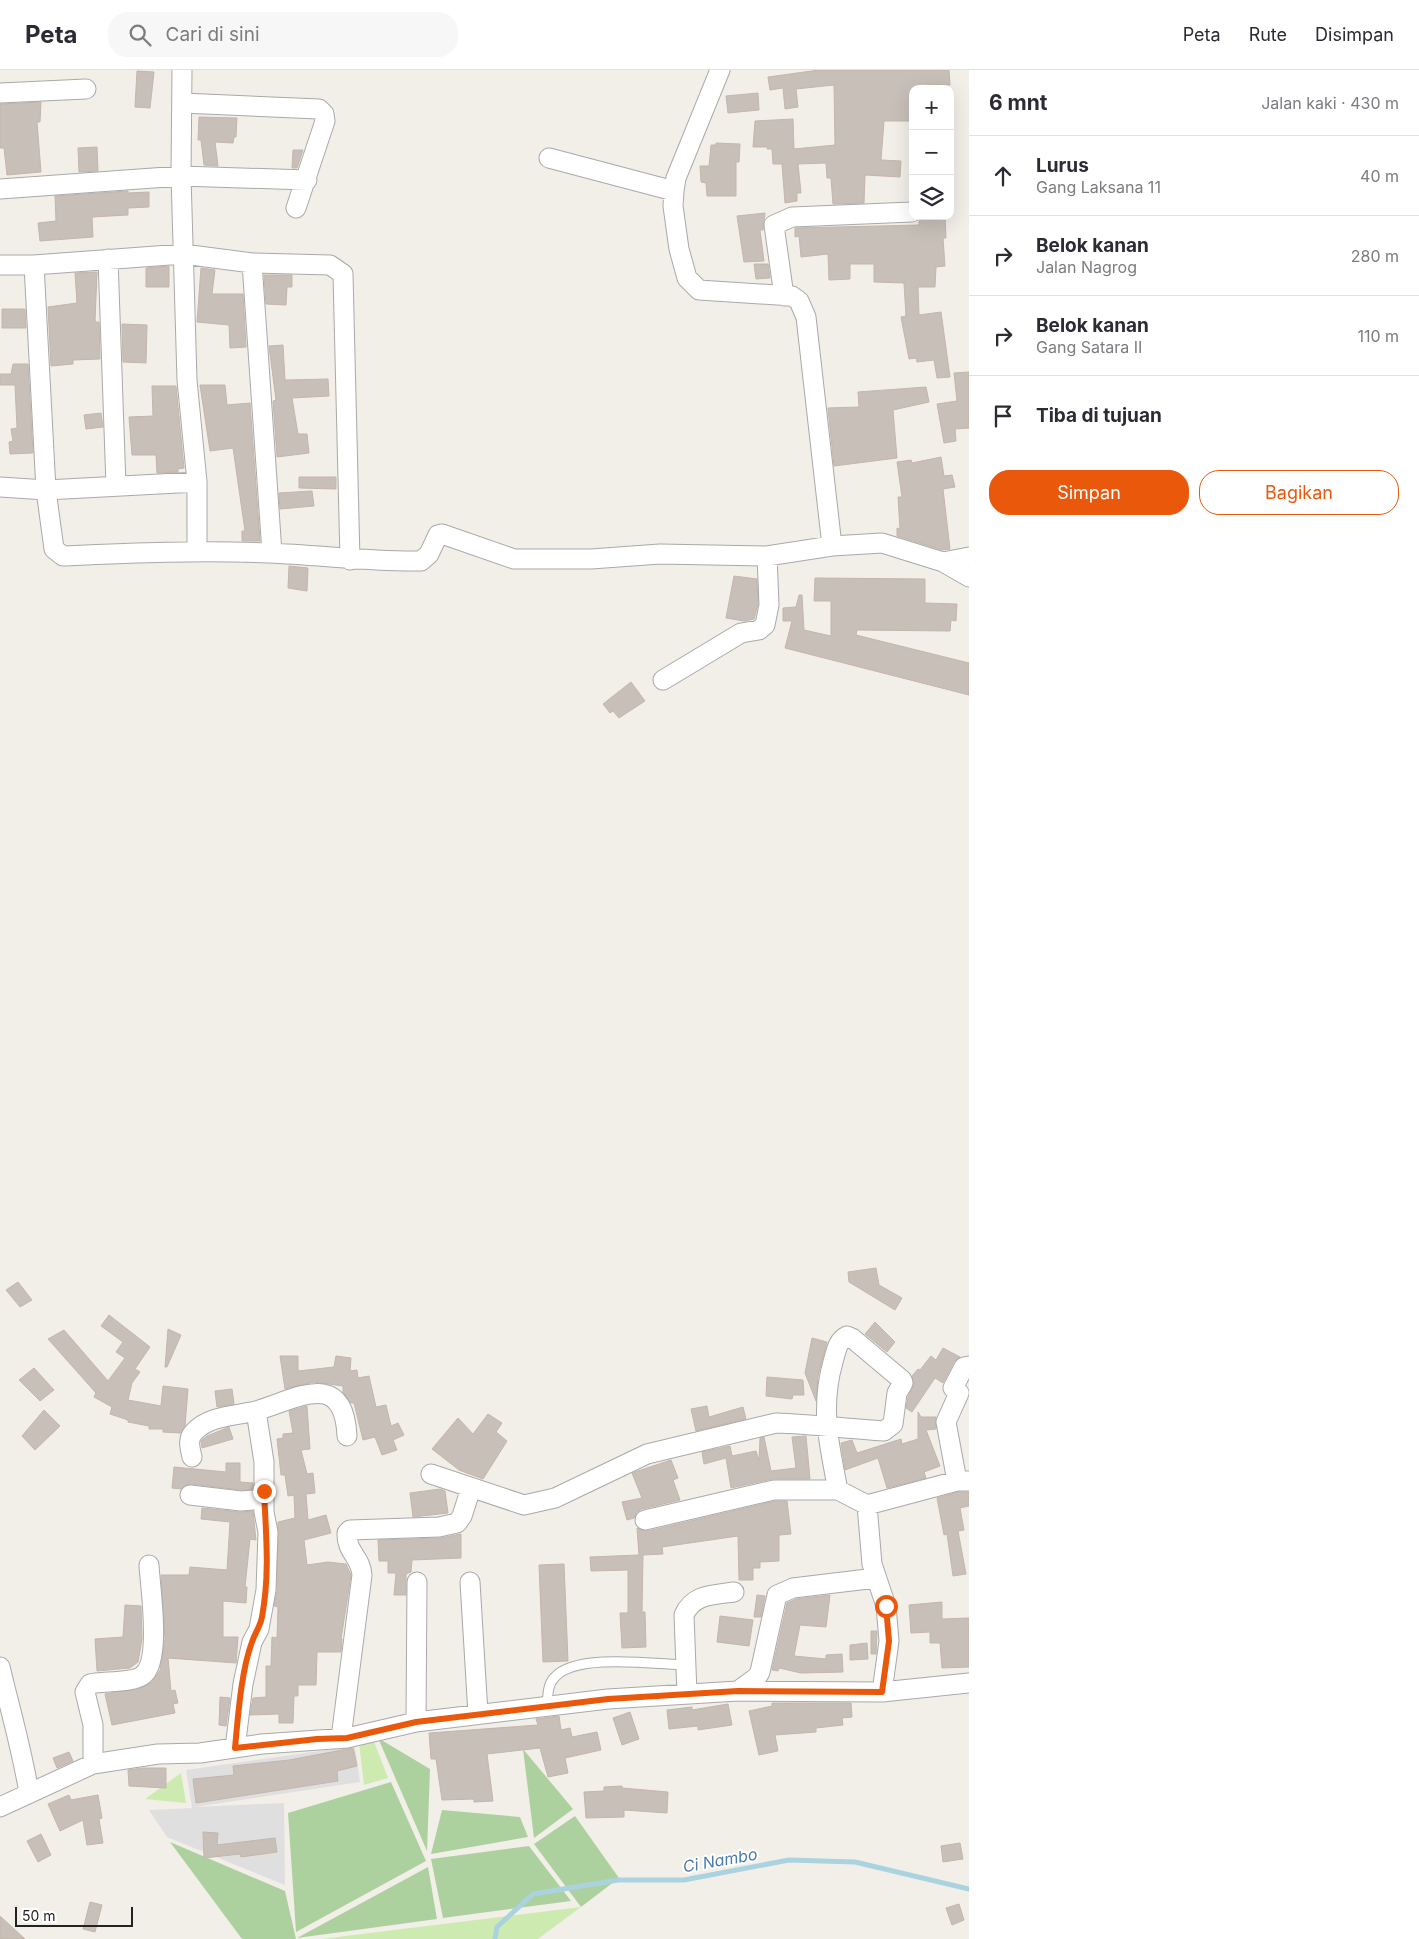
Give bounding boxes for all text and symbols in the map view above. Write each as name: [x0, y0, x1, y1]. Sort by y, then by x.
search box: [108, 12, 458, 57]
text: Peta: [25, 20, 78, 49]
icon: search: [126, 21, 154, 49]
text: Cari di sini: [166, 23, 259, 46]
text: Peta: [1183, 24, 1221, 45]
text: Rute: [1249, 24, 1287, 45]
text: Disimpan: [1315, 24, 1394, 45]
map controls: [909, 85, 954, 220]
button: +: [909, 85, 954, 130]
text: 6 mnt: [989, 90, 1048, 115]
text: Jalan kaki · 430 m: [1261, 93, 1399, 113]
button: −: [909, 130, 954, 175]
text: Lurus: [1036, 154, 1089, 177]
icon: ahead: [989, 162, 1017, 190]
text: 40 m: [1360, 166, 1399, 186]
button: layers: [909, 175, 954, 220]
text: Gang Laksana 11: [1036, 177, 1161, 197]
text: Belok kanan: [1036, 234, 1149, 257]
icon: right: [989, 242, 1017, 270]
text: 280 m: [1351, 246, 1399, 266]
text: Jalan Nagrog: [1036, 257, 1137, 277]
text: Belok kanan: [1036, 314, 1149, 337]
icon: right: [989, 322, 1017, 350]
text: 110 m: [1357, 326, 1399, 346]
text: Gang Satara II: [1036, 337, 1142, 357]
icon: arrive: [989, 402, 1017, 430]
text: Tiba di tujuan: [1036, 404, 1162, 427]
button: Simpan: [989, 470, 1189, 515]
button: Bagikan: [1199, 470, 1399, 515]
route end: [253, 1480, 276, 1503]
route start: [875, 1595, 898, 1618]
water label: Ci Nambo: [681, 1844, 759, 1876]
scale bar: [15, 1904, 132, 1927]
text: 50 m: [22, 1907, 56, 1924]

